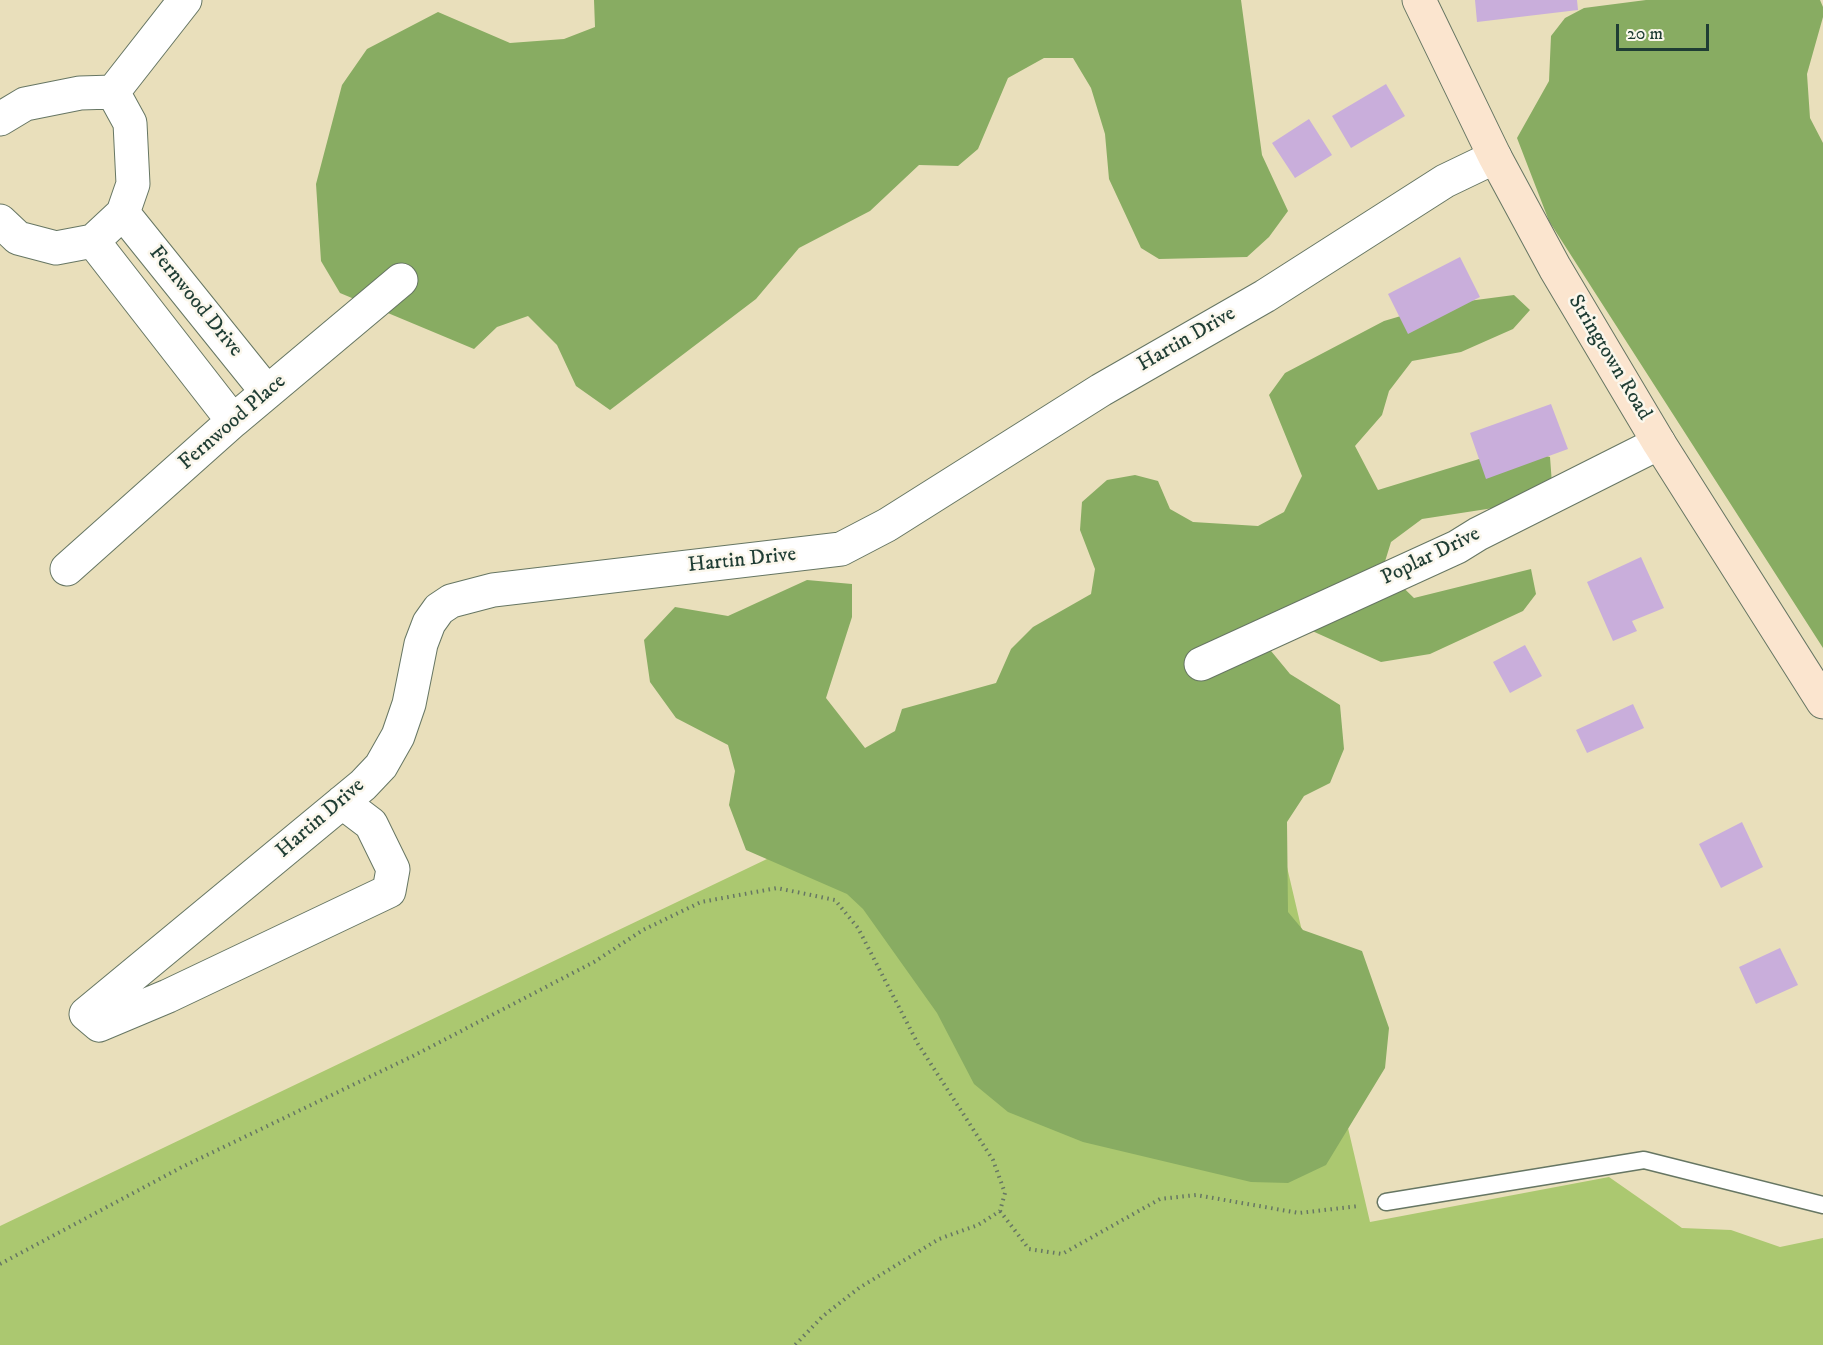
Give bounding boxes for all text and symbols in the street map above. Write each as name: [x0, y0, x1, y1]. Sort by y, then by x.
scale bar: [1619, 12, 1712, 50]
text: 20 m: [1627, 23, 1663, 45]
street label: Fernwood Drive: [143, 241, 247, 363]
street label: Stringtown Road: [1562, 291, 1656, 425]
street label: Hartin Drive: [1134, 302, 1240, 378]
street label: Fernwood Place: [174, 370, 292, 476]
street label: Poplar Drive: [1378, 522, 1484, 592]
street label: Hartin Drive: [687, 543, 797, 579]
street label: Hartin Drive: [272, 774, 370, 864]

